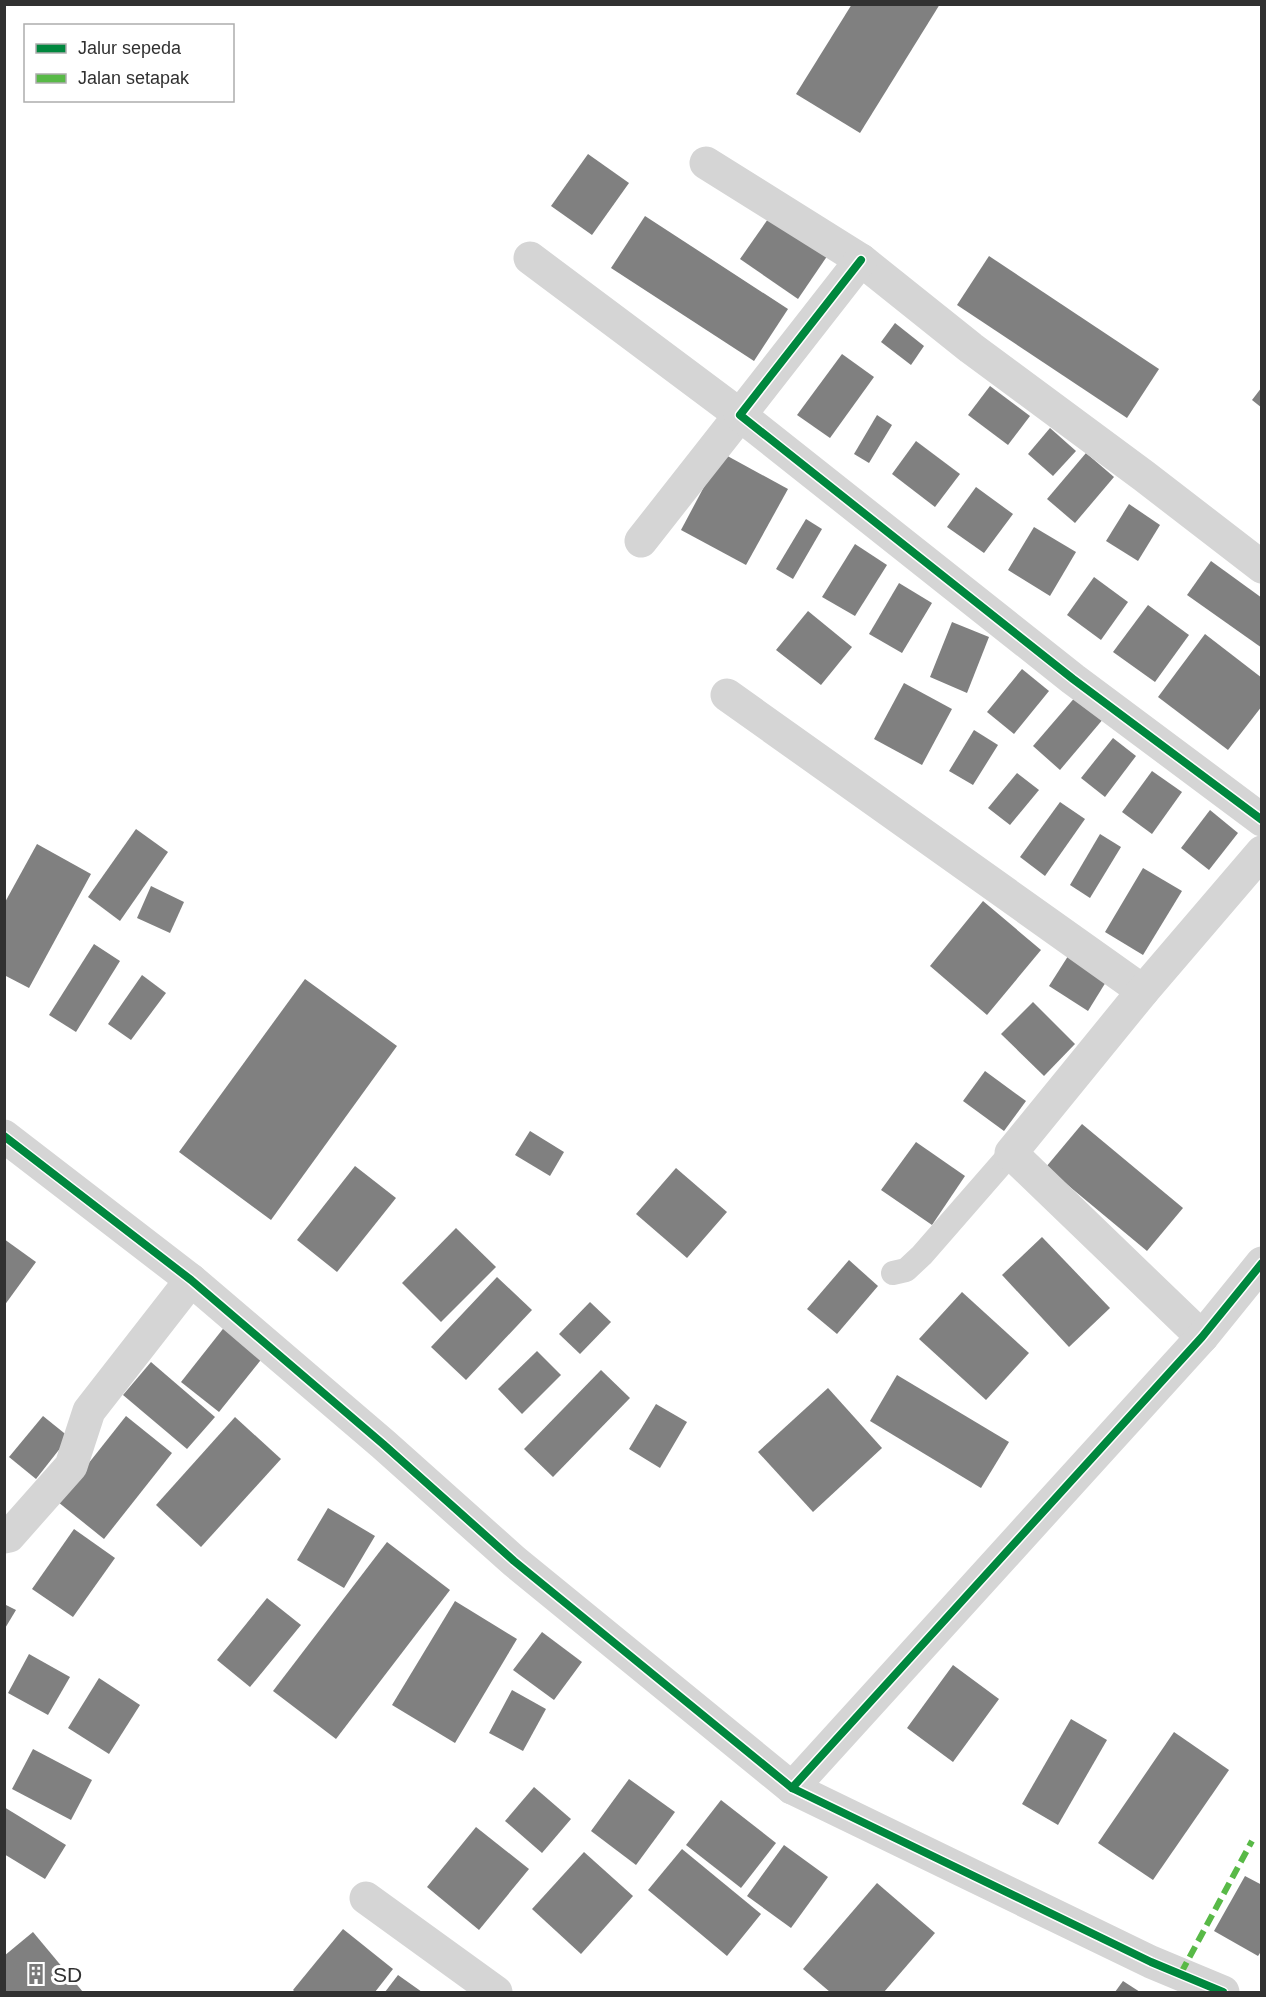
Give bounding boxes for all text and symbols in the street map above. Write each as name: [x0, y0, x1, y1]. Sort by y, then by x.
legend: [24, 24, 234, 102]
text: Jalur sepeda: [78, 38, 182, 58]
text: Jalan setapak: [78, 68, 190, 88]
building icon: SD: [24, 1962, 48, 1986]
place label: SD: [53, 1963, 82, 1986]

